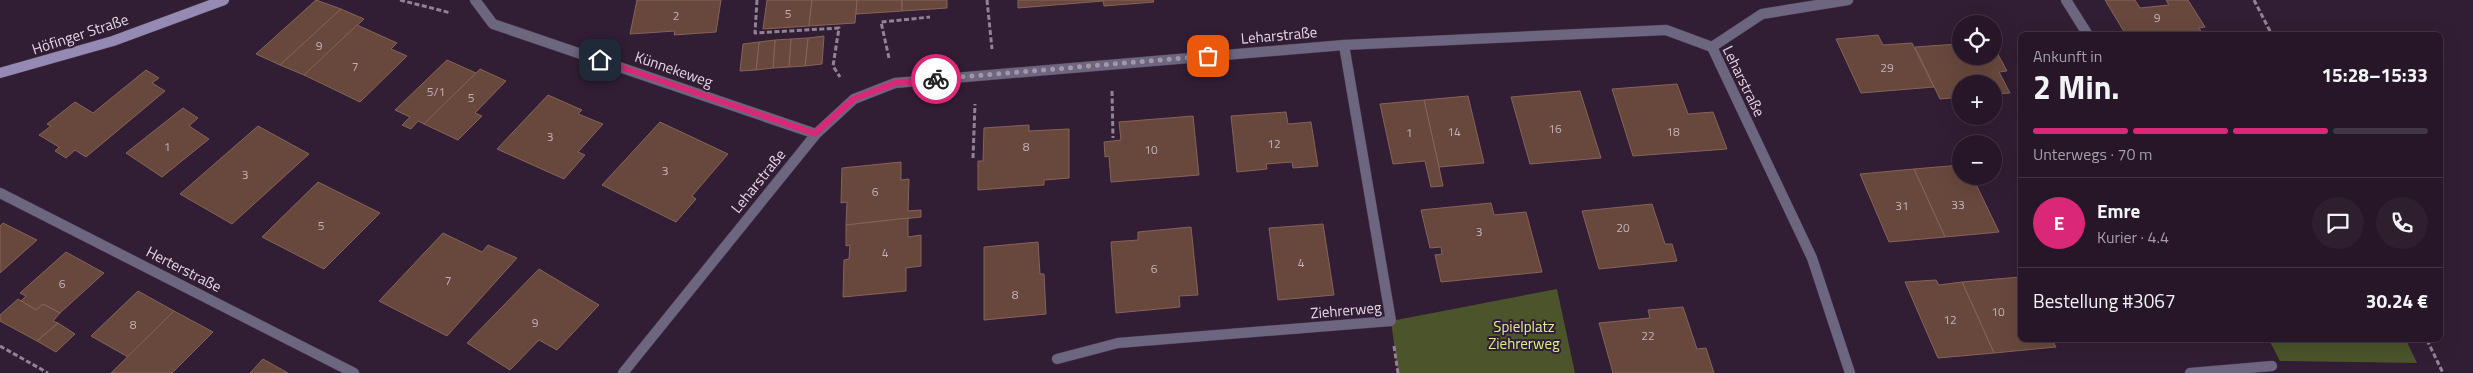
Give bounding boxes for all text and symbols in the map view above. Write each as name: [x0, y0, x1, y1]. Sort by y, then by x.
house number: 5: [785, 4, 792, 23]
house number: 2: [673, 6, 679, 25]
street label: Höfinger Straße: [29, 8, 131, 60]
house number: 9: [2154, 8, 2161, 27]
map controls: [1952, 15, 2002, 185]
button: locate: [1952, 15, 2002, 65]
street label: Leharstraße: [1240, 20, 1318, 50]
pin: [1187, 35, 1229, 77]
house number: 9: [316, 36, 323, 55]
pin: [579, 39, 621, 81]
icon: bag: [1194, 42, 1222, 70]
street label: Leharstraße: [1717, 42, 1771, 120]
text: Ankunft in: [2033, 44, 2102, 68]
street label: Künnekeweg: [632, 45, 716, 93]
icon: home: [586, 46, 614, 74]
courier: [911, 54, 961, 104]
house number: 7: [352, 57, 358, 76]
house number: 29: [1880, 58, 1894, 77]
text: 15:28–15:33: [2321, 60, 2428, 89]
text: 2 Min.: [2033, 63, 2120, 111]
icon: bike: [922, 65, 950, 93]
button: +: [1952, 75, 2002, 125]
house number: 5/1: [427, 82, 445, 101]
house number: 5: [468, 88, 475, 107]
house number: 16: [1548, 119, 1562, 138]
house number: 14: [1447, 122, 1461, 141]
house number: 18: [1666, 122, 1680, 141]
house number: 1: [1406, 123, 1412, 142]
house number: 3: [547, 127, 553, 146]
house number: 12: [1267, 134, 1281, 153]
button: −: [1952, 135, 2002, 185]
house number: 1: [164, 137, 170, 156]
house number: 8: [1023, 137, 1030, 156]
house number: 10: [1144, 140, 1158, 159]
text: Unterwegs · 70 m: [2033, 142, 2152, 166]
street label: Leharstraße: [725, 144, 791, 218]
house number: 3: [662, 161, 668, 180]
house number: 3: [242, 165, 248, 184]
house number: 6: [872, 182, 879, 201]
house number: 33: [1951, 195, 1965, 214]
house number: 31: [1895, 196, 1909, 215]
text: Emre: [2097, 196, 2140, 225]
button: chat: [2312, 197, 2364, 249]
button: phone: [2376, 197, 2428, 249]
text: E: [2054, 208, 2064, 237]
house number: 5: [318, 216, 325, 235]
house number: 20: [1616, 218, 1630, 237]
house number: 3: [1476, 222, 1482, 241]
text: Kurier · 4.4: [2097, 225, 2169, 249]
street label: Herterstraße: [142, 240, 226, 298]
house number: 4: [882, 243, 889, 262]
house number: 4: [1298, 253, 1305, 272]
house number: 6: [1151, 259, 1158, 278]
house number: 7: [445, 271, 451, 290]
house number: 6: [59, 274, 66, 293]
house number: 8: [1012, 285, 1019, 304]
text: Bestellung #3067: [2033, 286, 2176, 315]
text: 30.24 €: [2366, 286, 2428, 315]
street label: Ziehrerweg: [1309, 295, 1383, 325]
house number: 10: [1991, 302, 2005, 321]
house number: 12: [1943, 310, 1957, 329]
house number: 9: [532, 313, 539, 332]
house number: 8: [130, 315, 137, 334]
park label: Spielplatz Ziehrerweg: [1488, 315, 1560, 355]
house number: 22: [1641, 326, 1655, 345]

